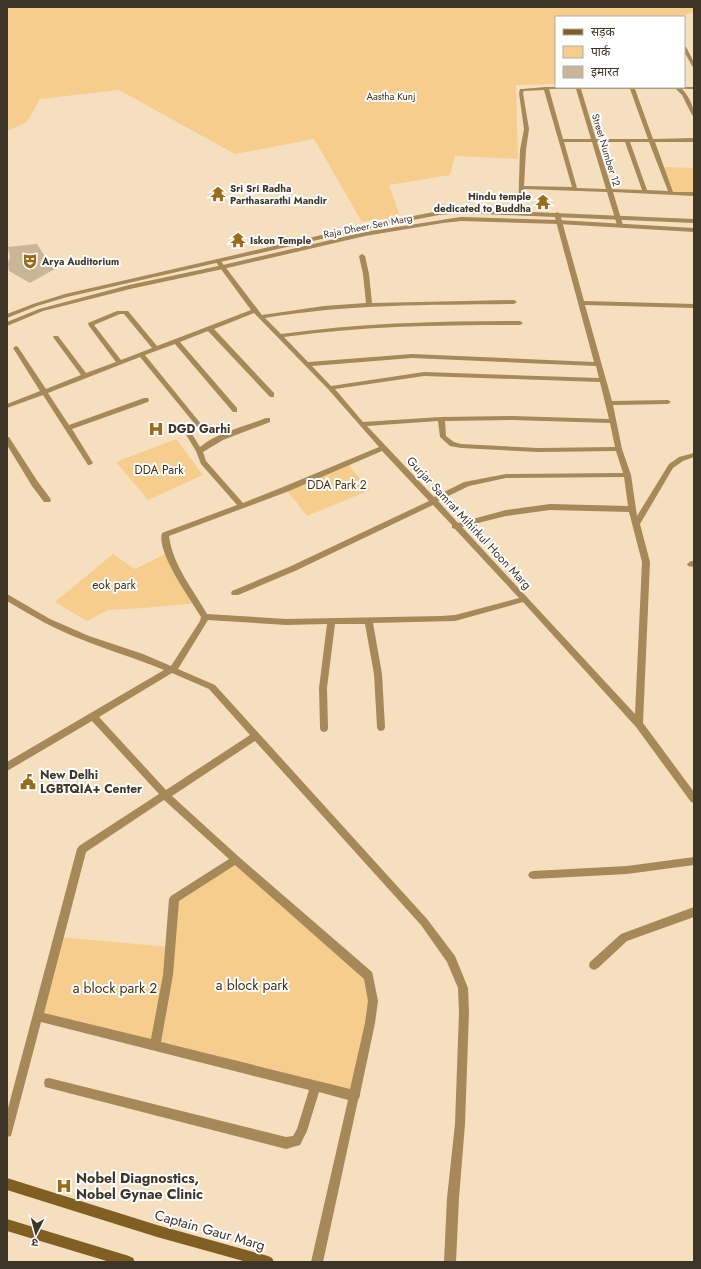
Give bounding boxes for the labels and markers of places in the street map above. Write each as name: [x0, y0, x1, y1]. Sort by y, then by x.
place label: Sri Sri Radha Parthasarathi Mandir: [230, 181, 328, 208]
temple icon: Sri Sri Radha Parthasarathi Mandir: [209, 185, 227, 203]
place label: Hindu temple dedicated to Buddha: [434, 189, 531, 216]
temple icon: Hindu temple dedicated to Buddha: [534, 193, 552, 211]
temple icon: Iskon Temple: [229, 231, 247, 249]
place label: Iskon Temple: [250, 233, 311, 248]
theatre icon: Arya Auditorium: [21, 252, 39, 270]
place label: Arya Auditorium: [41, 254, 119, 269]
hospital icon: DGD Garhi: [147, 420, 165, 438]
place label: DGD Garhi: [168, 420, 230, 438]
place label: New Delhi LGBTQIA+ Center: [40, 766, 142, 798]
public building icon: New Delhi LGBTQIA+ Center: [19, 773, 37, 791]
place label: Nobel Diagnostics, Nobel Gynae Clinic: [76, 1168, 203, 1204]
hospital icon: Nobel Diagnostics, Nobel Gynae Clinic: [55, 1177, 73, 1195]

